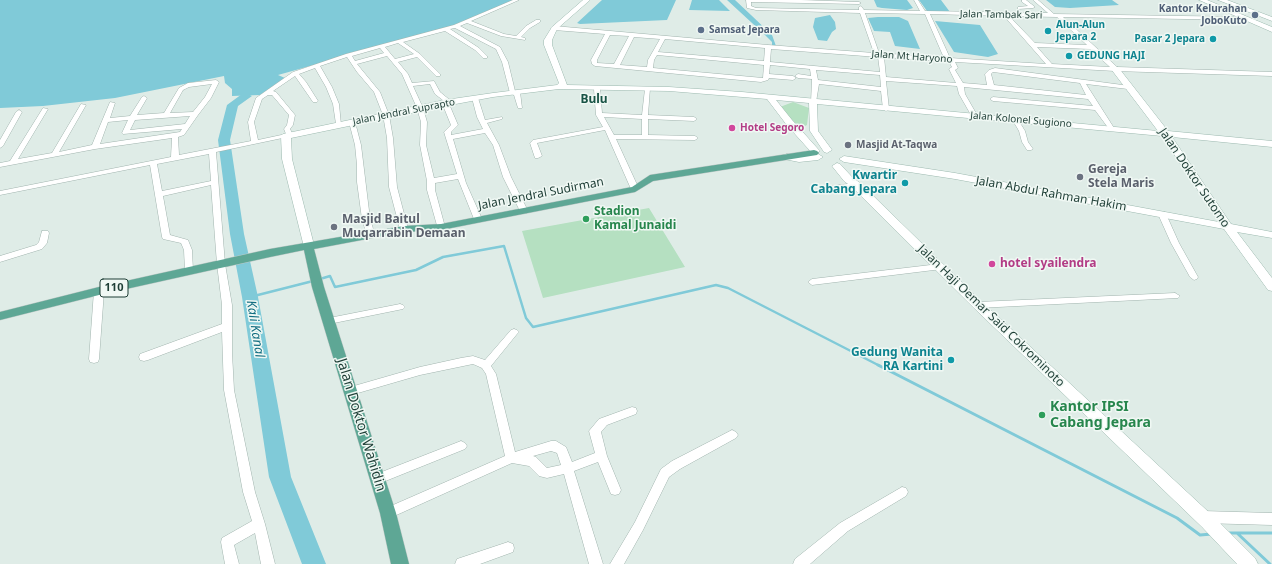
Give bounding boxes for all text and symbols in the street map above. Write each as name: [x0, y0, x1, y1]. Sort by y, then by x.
place label: Kantor Kelurahan JoboKuto: [1159, 3, 1247, 26]
street label: Jalan Tambak Sari: [960, 8, 1042, 22]
marker: Kantor Kelurahan JoboKuto: [1250, 10, 1260, 20]
place label: Alun-Alun Jepara 2: [1056, 19, 1105, 42]
place label: Samsat Jepara: [709, 24, 780, 36]
marker: Samsat Jepara: [696, 25, 706, 35]
marker: Alun-Alun Jepara 2: [1043, 26, 1053, 36]
place label: Pasar 2 Jepara: [1135, 33, 1205, 45]
marker: Pasar 2 Jepara: [1208, 34, 1218, 44]
street label: Jalan Mt Haryono: [871, 48, 953, 66]
place label: GEDUNG HAJI: [1077, 50, 1145, 62]
marker: GEDUNG HAJI: [1064, 51, 1074, 61]
district label: Bulu: [580, 93, 608, 107]
street label: Jalan Jendral Suprapto: [352, 96, 456, 128]
street label: Jalan Kolonel Sugiono: [970, 110, 1072, 130]
place label: Hotel Segoro: [740, 122, 804, 134]
marker: Hotel Segoro: [727, 123, 737, 133]
street label: Jalan Doktor Sutomo: [1155, 126, 1233, 230]
place label: Masjid At-Taqwa: [856, 139, 937, 151]
marker: Masjid At-Taqwa: [843, 140, 853, 150]
place label: Gereja Stela Maris: [1088, 163, 1154, 191]
place label: Kwartir Cabang Jepara: [811, 169, 897, 197]
marker: Gereja Stela Maris: [1075, 172, 1085, 182]
street label: Jalan Abdul Rahman Hakim: [974, 174, 1128, 214]
street label: Jalan Jendral Sudirman: [477, 175, 605, 213]
marker: Kwartir Cabang Jepara: [900, 178, 910, 188]
place label: Stadion Kamal Junaidi: [594, 205, 676, 233]
place label: Masjid Baitul Muqarrabin Demaan: [342, 213, 465, 241]
marker: Stadion Kamal Junaidi: [581, 214, 591, 224]
marker: Masjid Baitul Muqarrabin Demaan: [329, 222, 339, 232]
street label: Jalan Haji Oemar Said Cokrominoto: [915, 242, 1067, 390]
place label: hotel syailendra: [1000, 257, 1096, 271]
marker: hotel syailendra: [987, 259, 997, 269]
road number: 110: [100, 279, 128, 297]
water label: Kali Kanal: [243, 299, 267, 359]
place label: Gedung Wanita RA Kartini: [851, 346, 943, 374]
marker: Gedung Wanita RA Kartini: [946, 355, 956, 365]
street label: Jalan Doktor Wahidin: [333, 356, 389, 494]
place label: Kantor IPSI Cabang Jepara: [1050, 399, 1151, 432]
marker: Kantor IPSI Cabang Jepara: [1037, 410, 1047, 420]

